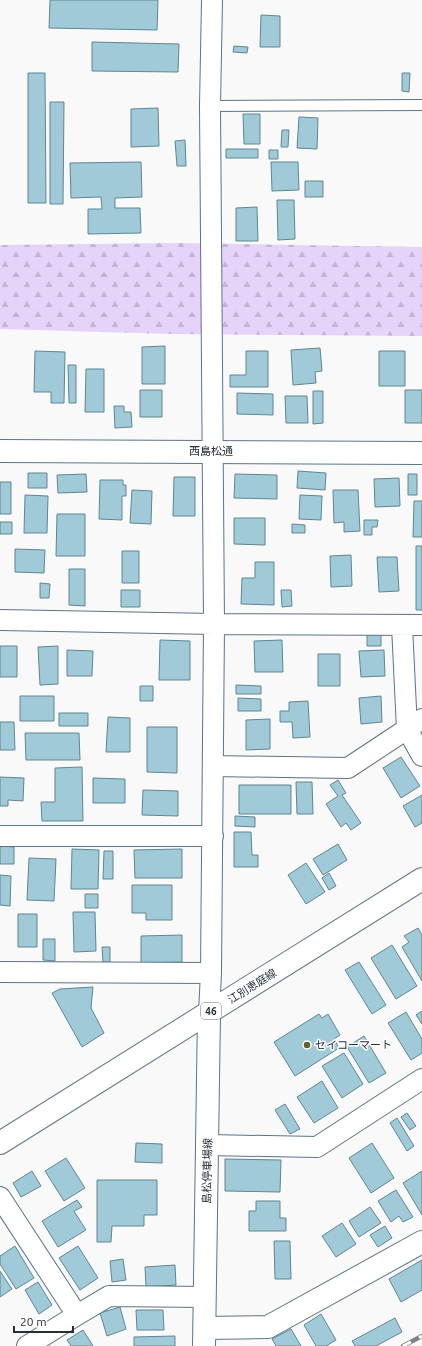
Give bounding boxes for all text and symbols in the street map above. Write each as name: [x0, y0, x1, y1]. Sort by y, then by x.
street label: 西島松通: [189, 445, 233, 457]
street label: 江別恵庭線: [225, 966, 279, 1006]
road number: 46: [201, 1003, 221, 1019]
place label: セイコーマート: [315, 1039, 392, 1051]
marker: セイコーマート: [302, 1040, 312, 1050]
street label: 島松停車場線: [200, 1138, 214, 1204]
scale bar: [14, 1308, 73, 1334]
text: 20 m: [20, 1315, 47, 1328]

